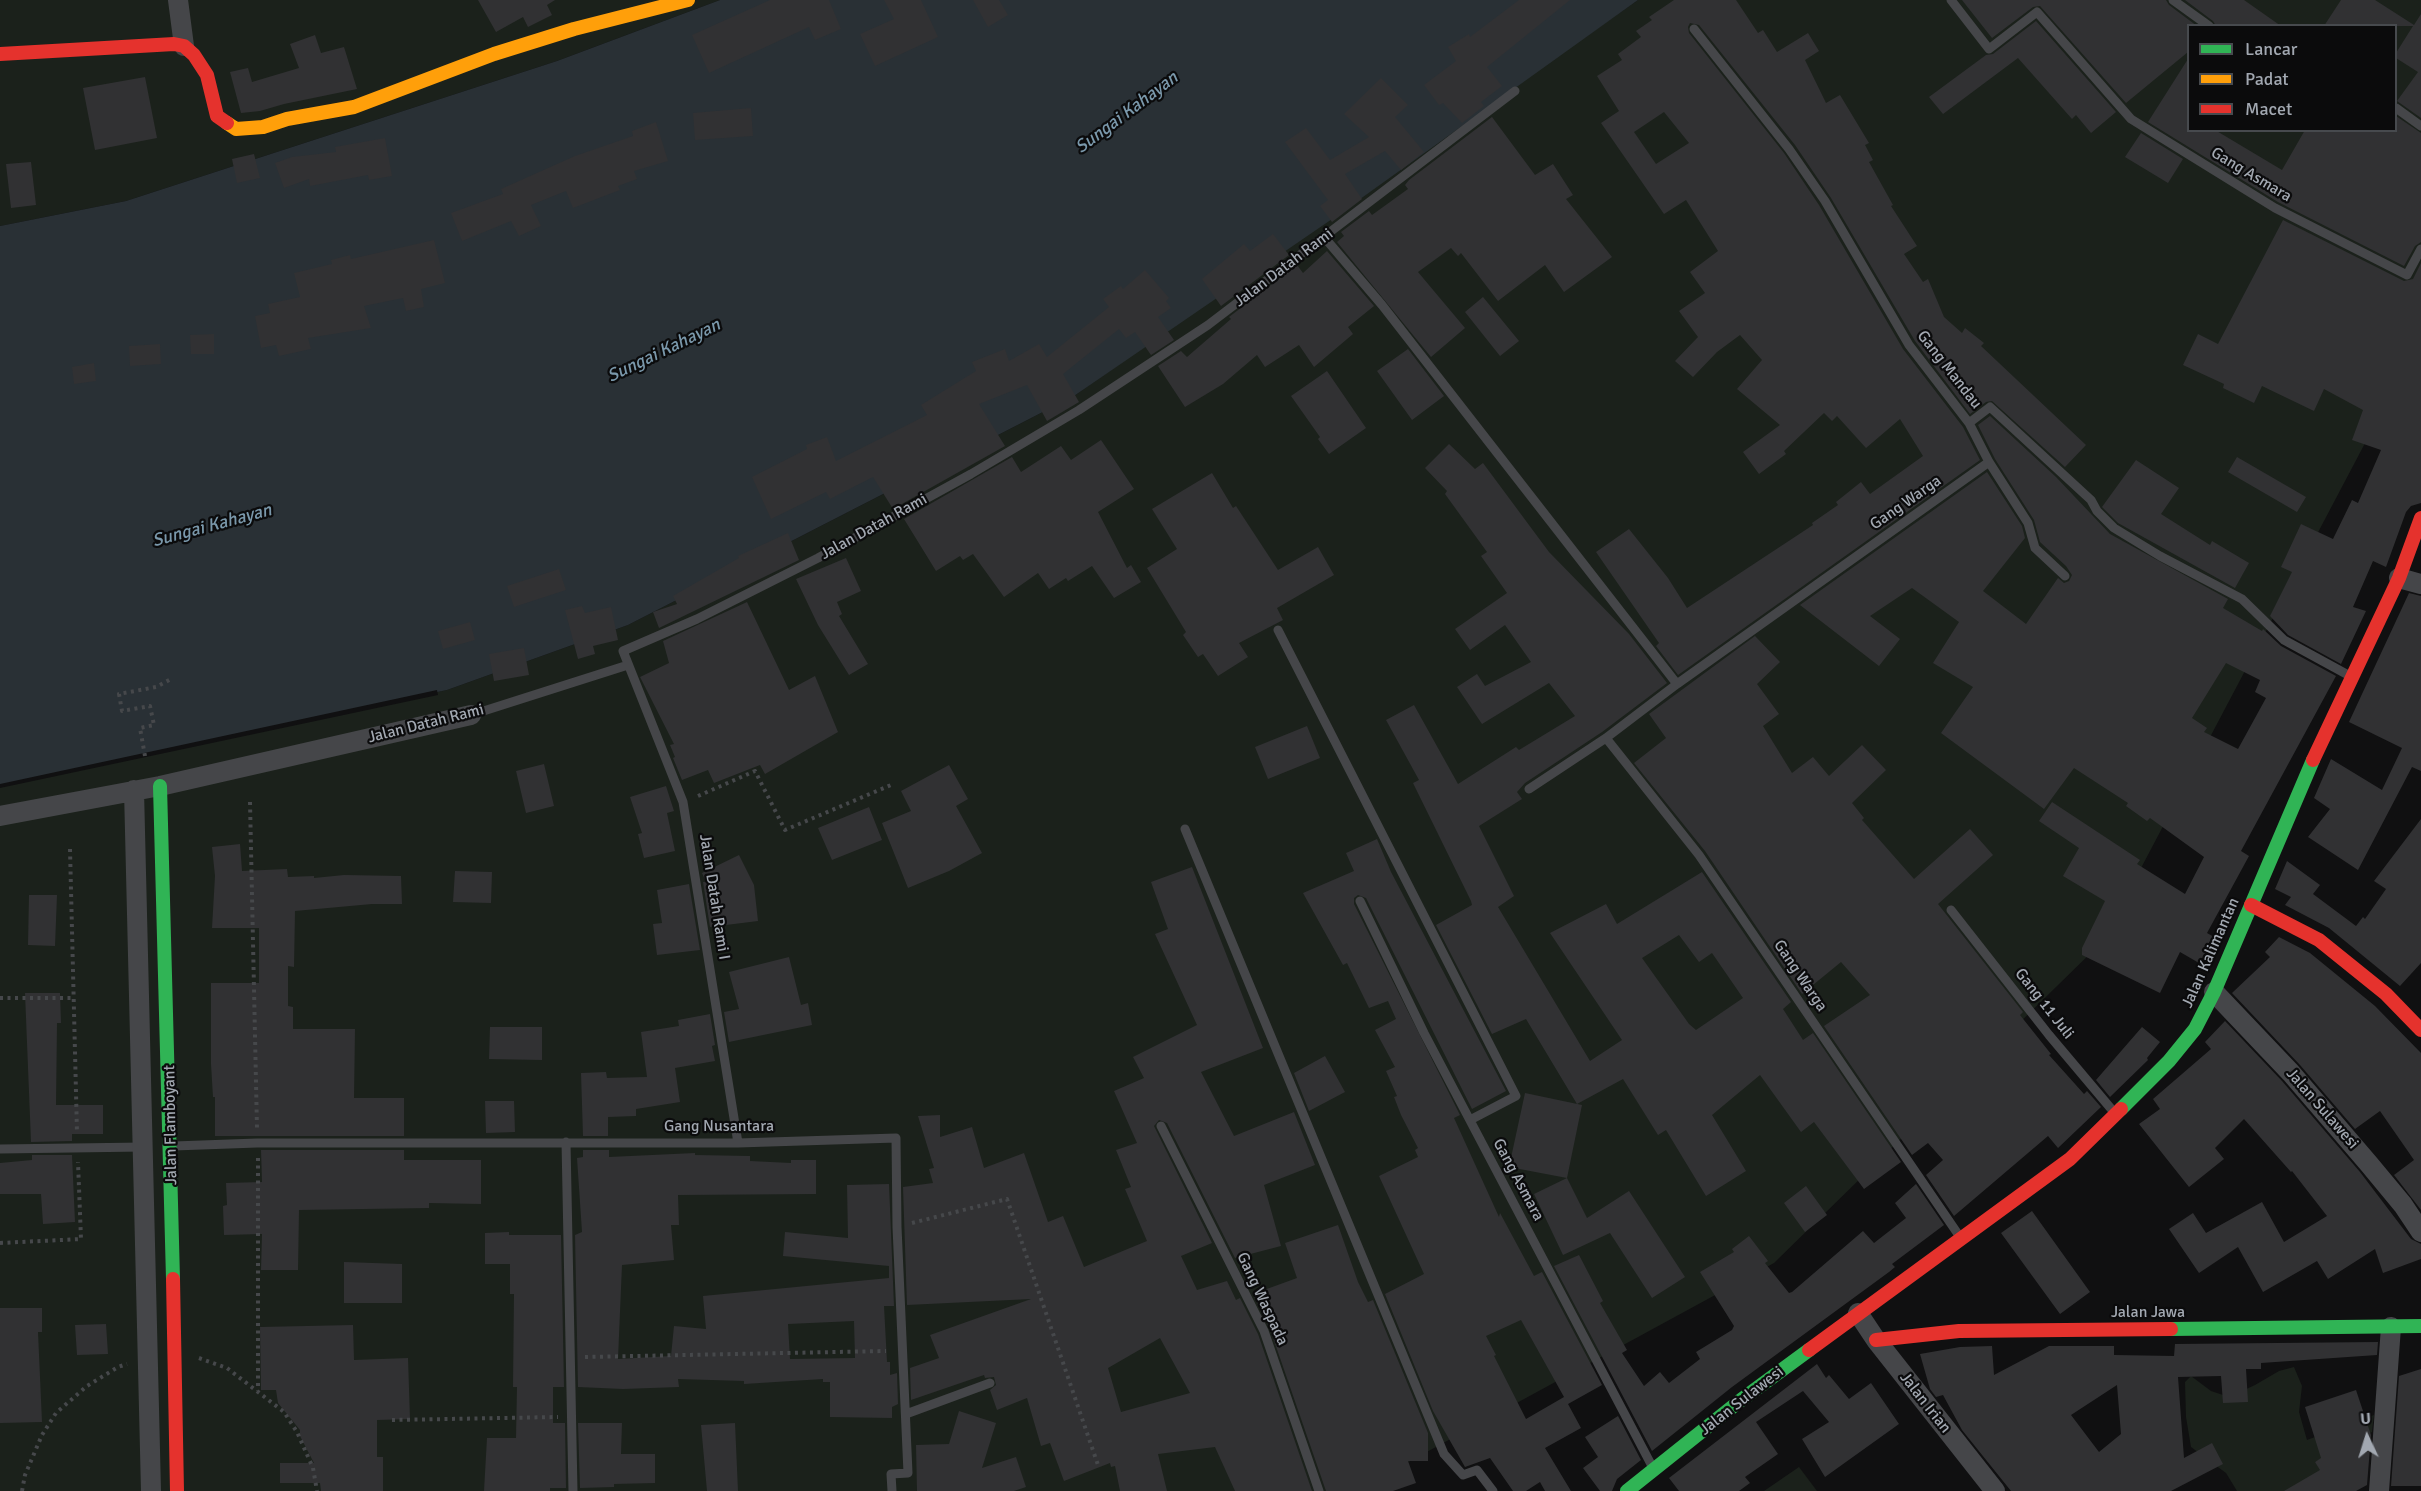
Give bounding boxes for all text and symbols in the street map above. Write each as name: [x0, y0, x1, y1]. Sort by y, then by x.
legend: [2187, 24, 2397, 132]
text: Lancar: [2245, 38, 2297, 60]
water label: Sungai Kahayan: [1071, 67, 1183, 159]
text: Padat: [2245, 68, 2289, 90]
text: Macet: [2245, 98, 2292, 120]
street label: Gang Asmara: [2207, 143, 2295, 207]
street label: Jalan Datah Rami: [1231, 225, 1337, 311]
water label: Sungai Kahayan: [604, 314, 724, 388]
street label: Gang Mandau: [1912, 327, 1986, 413]
street label: Gang Warga: [1867, 471, 1945, 535]
street label: Jalan Datah Rami: [817, 490, 931, 564]
water label: Sungai Kahayan: [150, 500, 274, 552]
street label: Jalan Datah Rami: [366, 700, 486, 748]
street label: Jalan Datah Rami I: [695, 833, 733, 961]
street label: Jalan Kalimantan: [2178, 895, 2244, 1011]
street label: Gang Warga: [1769, 936, 1831, 1016]
street label: Gang 11 Juli: [2010, 965, 2078, 1043]
street label: Jalan Flamboyant: [160, 1065, 182, 1185]
street label: Jalan Sulawesi: [2282, 1065, 2362, 1153]
street label: Gang Nusantara: [664, 1117, 774, 1137]
street label: Gang Asmara: [1488, 1135, 1548, 1225]
street label: Gang Waspada: [1232, 1249, 1292, 1349]
street label: Jalan Jawa: [2111, 1303, 2185, 1323]
street label: Jalan Sulawesi: [1696, 1362, 1788, 1440]
street label: Jalan Irian: [1895, 1369, 1955, 1437]
north arrow: [2337, 1407, 2397, 1467]
text: U: [2360, 1409, 2372, 1429]

